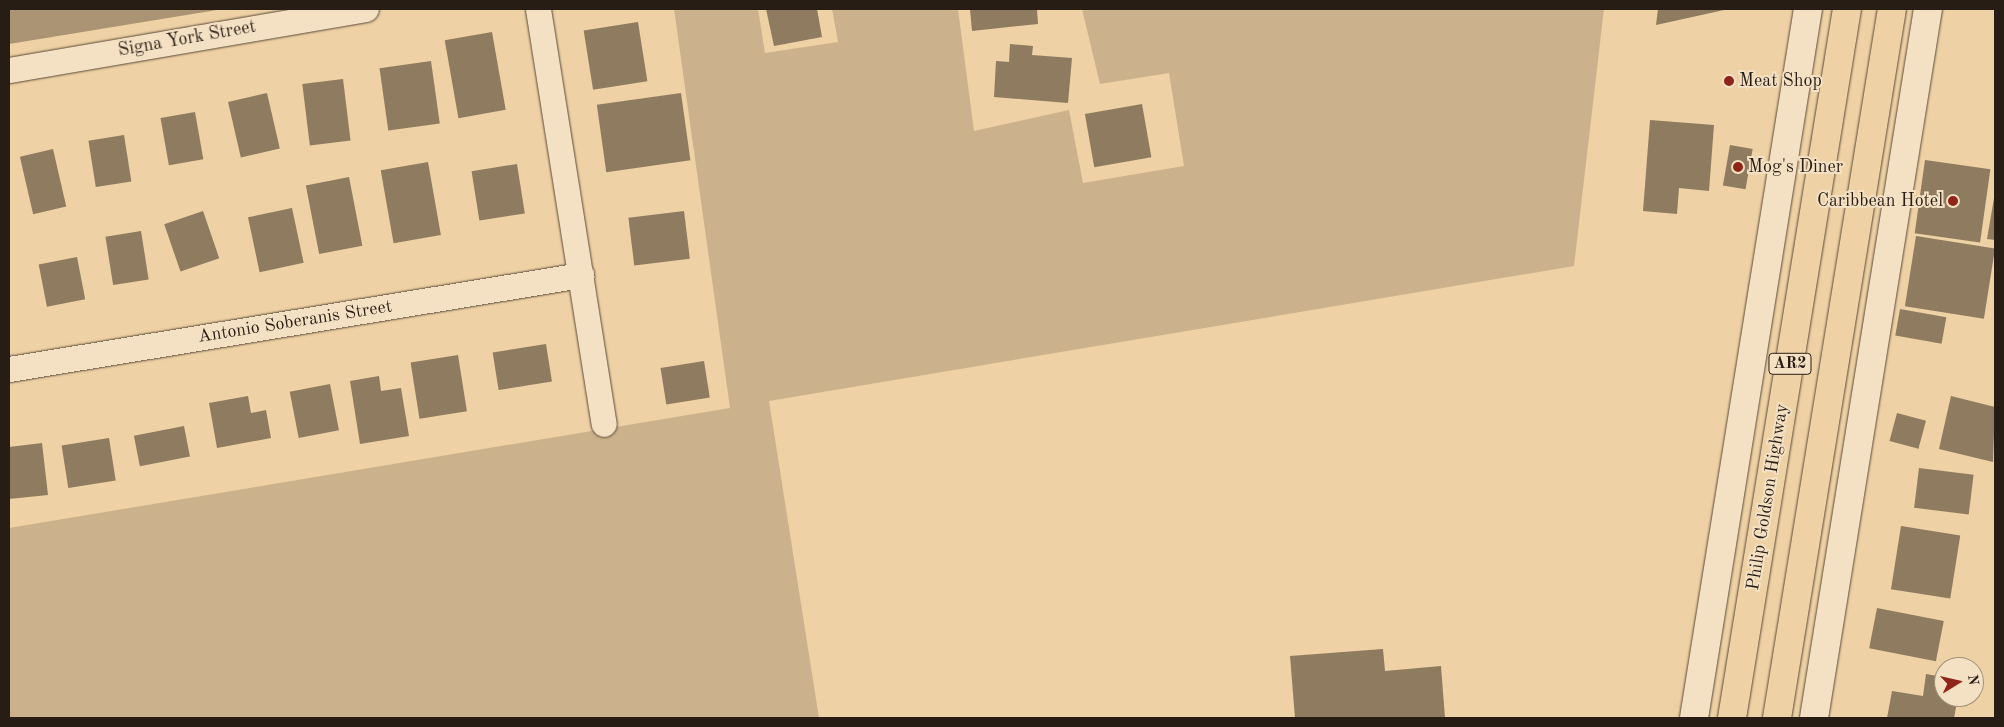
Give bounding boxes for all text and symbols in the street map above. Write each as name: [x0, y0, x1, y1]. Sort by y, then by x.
street label: Signa York Street: [116, 16, 258, 62]
place label: Meat Shop: [1739, 70, 1822, 92]
marker: Meat Shop: [1723, 75, 1735, 87]
place label: Mog's Diner: [1748, 156, 1843, 178]
marker: Mog's Diner: [1732, 161, 1744, 173]
place label: Caribbean Hotel: [1817, 190, 1943, 212]
marker: Caribbean Hotel: [1947, 195, 1959, 207]
street label: Antonio Soberanis Street: [196, 296, 394, 348]
road number: AR2: [1768, 350, 1812, 378]
street label: Philip Goldson Highway: [1743, 402, 1793, 592]
north arrow: [1934, 657, 1984, 707]
text: N: [1965, 673, 1981, 686]

